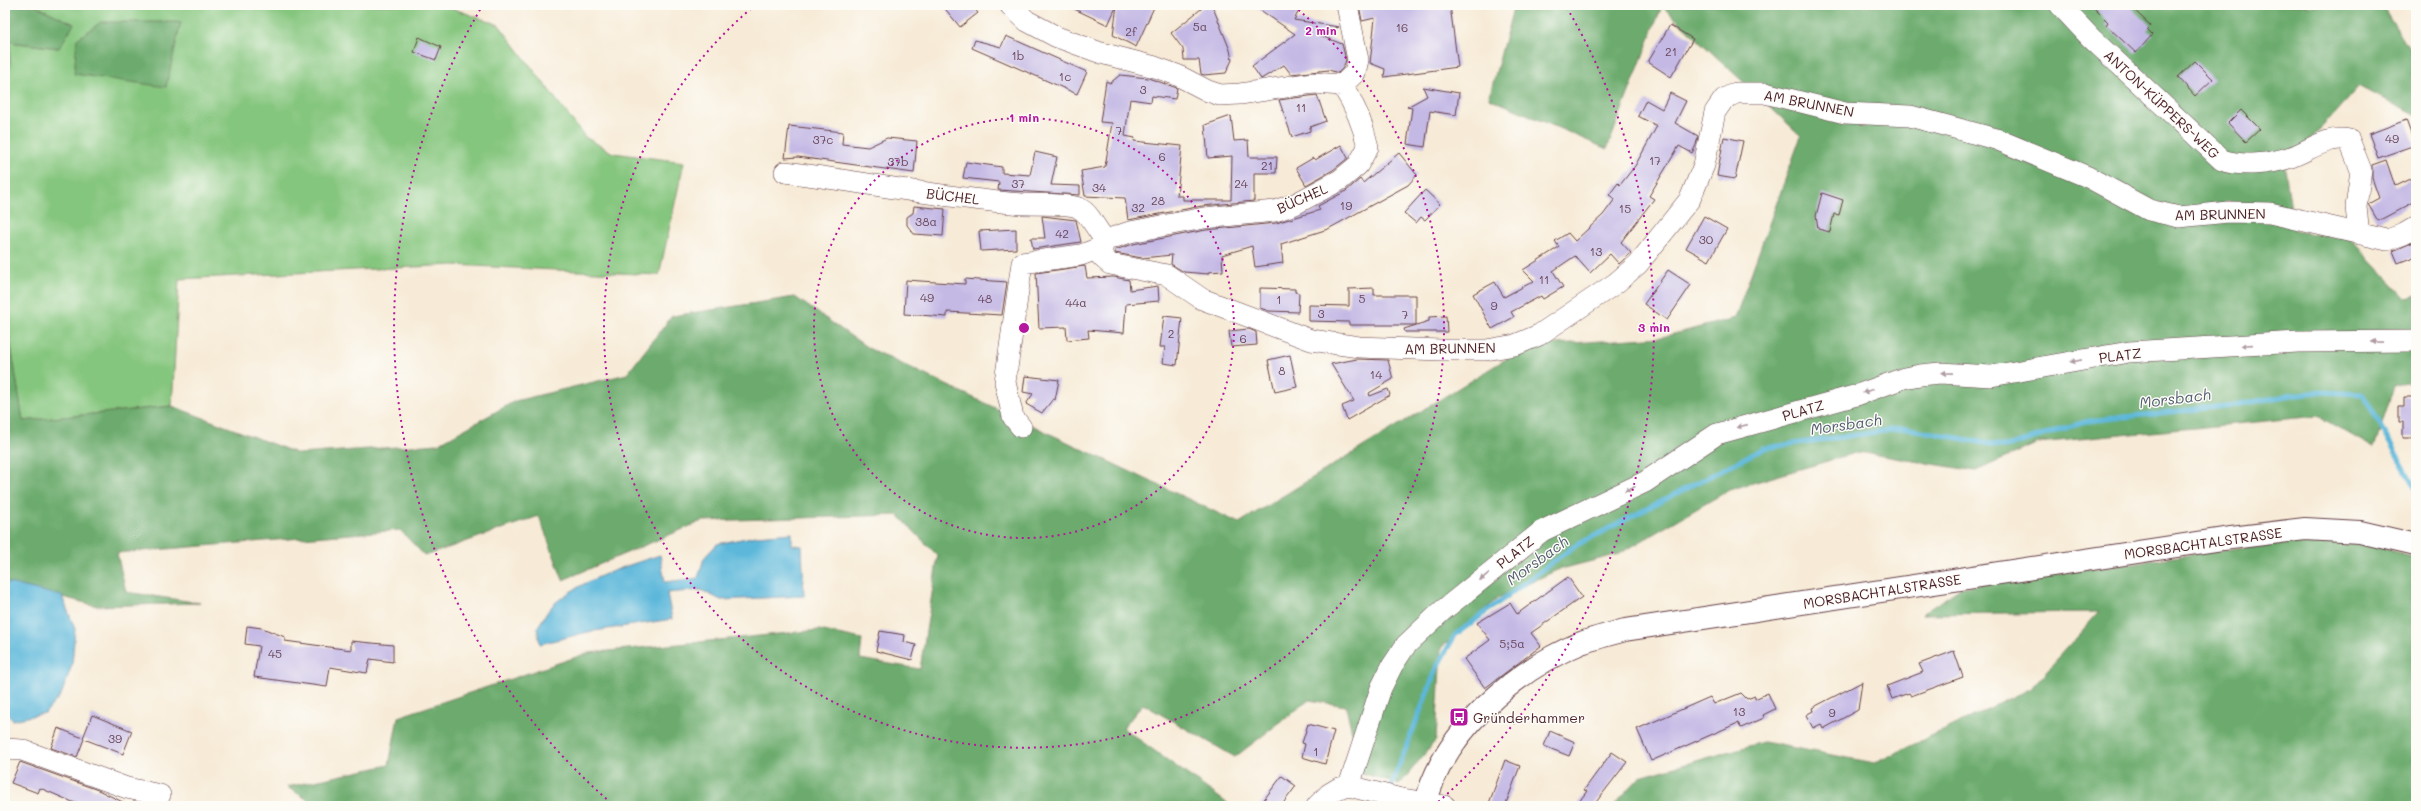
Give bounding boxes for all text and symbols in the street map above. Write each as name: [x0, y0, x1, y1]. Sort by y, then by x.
house number: 5a: [1193, 18, 1207, 34]
house number: 16: [1396, 19, 1408, 35]
text: 2 min: [1305, 22, 1337, 38]
house number: 2f: [1125, 23, 1137, 39]
house number: 21: [1665, 43, 1677, 59]
street label: ANTON-KÜPPERS-WEG: [2100, 45, 2224, 163]
house number: 1b: [1011, 47, 1025, 63]
house number: 1c: [1059, 68, 1071, 84]
house number: 3: [1139, 81, 1147, 97]
street label: AM BRUNNEN: [1762, 85, 1856, 121]
house number: 11: [1296, 99, 1306, 115]
text: 1 min: [1009, 109, 1039, 125]
house number: 7: [1116, 122, 1123, 138]
house number: 49: [2385, 130, 2399, 146]
house number: 37c: [813, 131, 833, 147]
house number: 6: [1158, 148, 1166, 164]
house number: 17: [1649, 152, 1661, 168]
house number: 37b: [887, 153, 909, 169]
house number: 21: [1261, 157, 1273, 173]
house number: 37: [1011, 175, 1025, 191]
house number: 24: [1234, 175, 1248, 191]
street label: BÜCHEL: [1274, 178, 1331, 218]
house number: 34: [1092, 179, 1106, 195]
street label: BÜCHEL: [925, 183, 981, 209]
house number: 28: [1151, 192, 1165, 208]
house number: 19: [1340, 197, 1352, 213]
house number: 32: [1131, 199, 1145, 215]
house number: 15: [1619, 200, 1631, 216]
street label: AM BRUNNEN: [2174, 204, 2266, 224]
house number: 38a: [915, 213, 937, 229]
house number: 42: [1055, 225, 1069, 241]
house number: 30: [1699, 231, 1714, 247]
house number: 13: [1590, 243, 1602, 259]
house number: 11: [1539, 271, 1549, 287]
house number: 49: [920, 289, 934, 305]
house number: 48: [978, 290, 992, 306]
house number: 5: [1359, 290, 1366, 306]
house number: 1: [1276, 291, 1282, 307]
house number: 44a: [1065, 294, 1087, 310]
house number: 9: [1490, 297, 1498, 313]
house number: 3: [1317, 305, 1325, 321]
house number: 7: [1402, 306, 1409, 322]
text: 3 min: [1638, 319, 1670, 335]
centre of rings: [1017, 321, 1031, 335]
house number: 2: [1168, 325, 1174, 341]
house number: 6: [1239, 330, 1247, 346]
street label: AM BRUNNEN: [1404, 338, 1496, 358]
one-way arrow: [2370, 339, 2383, 345]
one-way arrow: [2241, 341, 2253, 348]
street label: PLATZ: [2098, 343, 2142, 367]
one-way arrow: [2070, 358, 2082, 364]
house number: 8: [1278, 362, 1286, 378]
house number: 14: [1370, 366, 1382, 382]
one-way arrow: [1940, 370, 1953, 376]
water label: Morsbach: [2138, 384, 2212, 412]
one-way arrow: [1861, 389, 1873, 395]
street label: PLATZ: [1780, 395, 1826, 425]
water label: Morsbach: [1809, 409, 1883, 439]
one-way arrow: [1736, 423, 1749, 429]
one-way arrow: [1624, 486, 1635, 492]
street label: MORSBACHTALSTRASSE: [2123, 522, 2283, 564]
street label: PLATZ: [1492, 531, 1538, 573]
water label: Morsbach: [1502, 531, 1572, 589]
street label: MORSBACHTALSTRASSE: [1802, 569, 1962, 613]
one-way arrow: [1478, 573, 1489, 582]
house number: 5;5a: [1499, 635, 1525, 651]
house number: 45: [268, 645, 282, 661]
house number: 13: [1733, 703, 1745, 719]
house number: 9: [1828, 704, 1836, 720]
bus stop icon: Gründerhammer: [1448, 706, 1470, 728]
place label: Gründerhammer: [1473, 708, 1585, 727]
house number: 39: [108, 730, 122, 746]
house number: 1: [1313, 743, 1319, 759]

